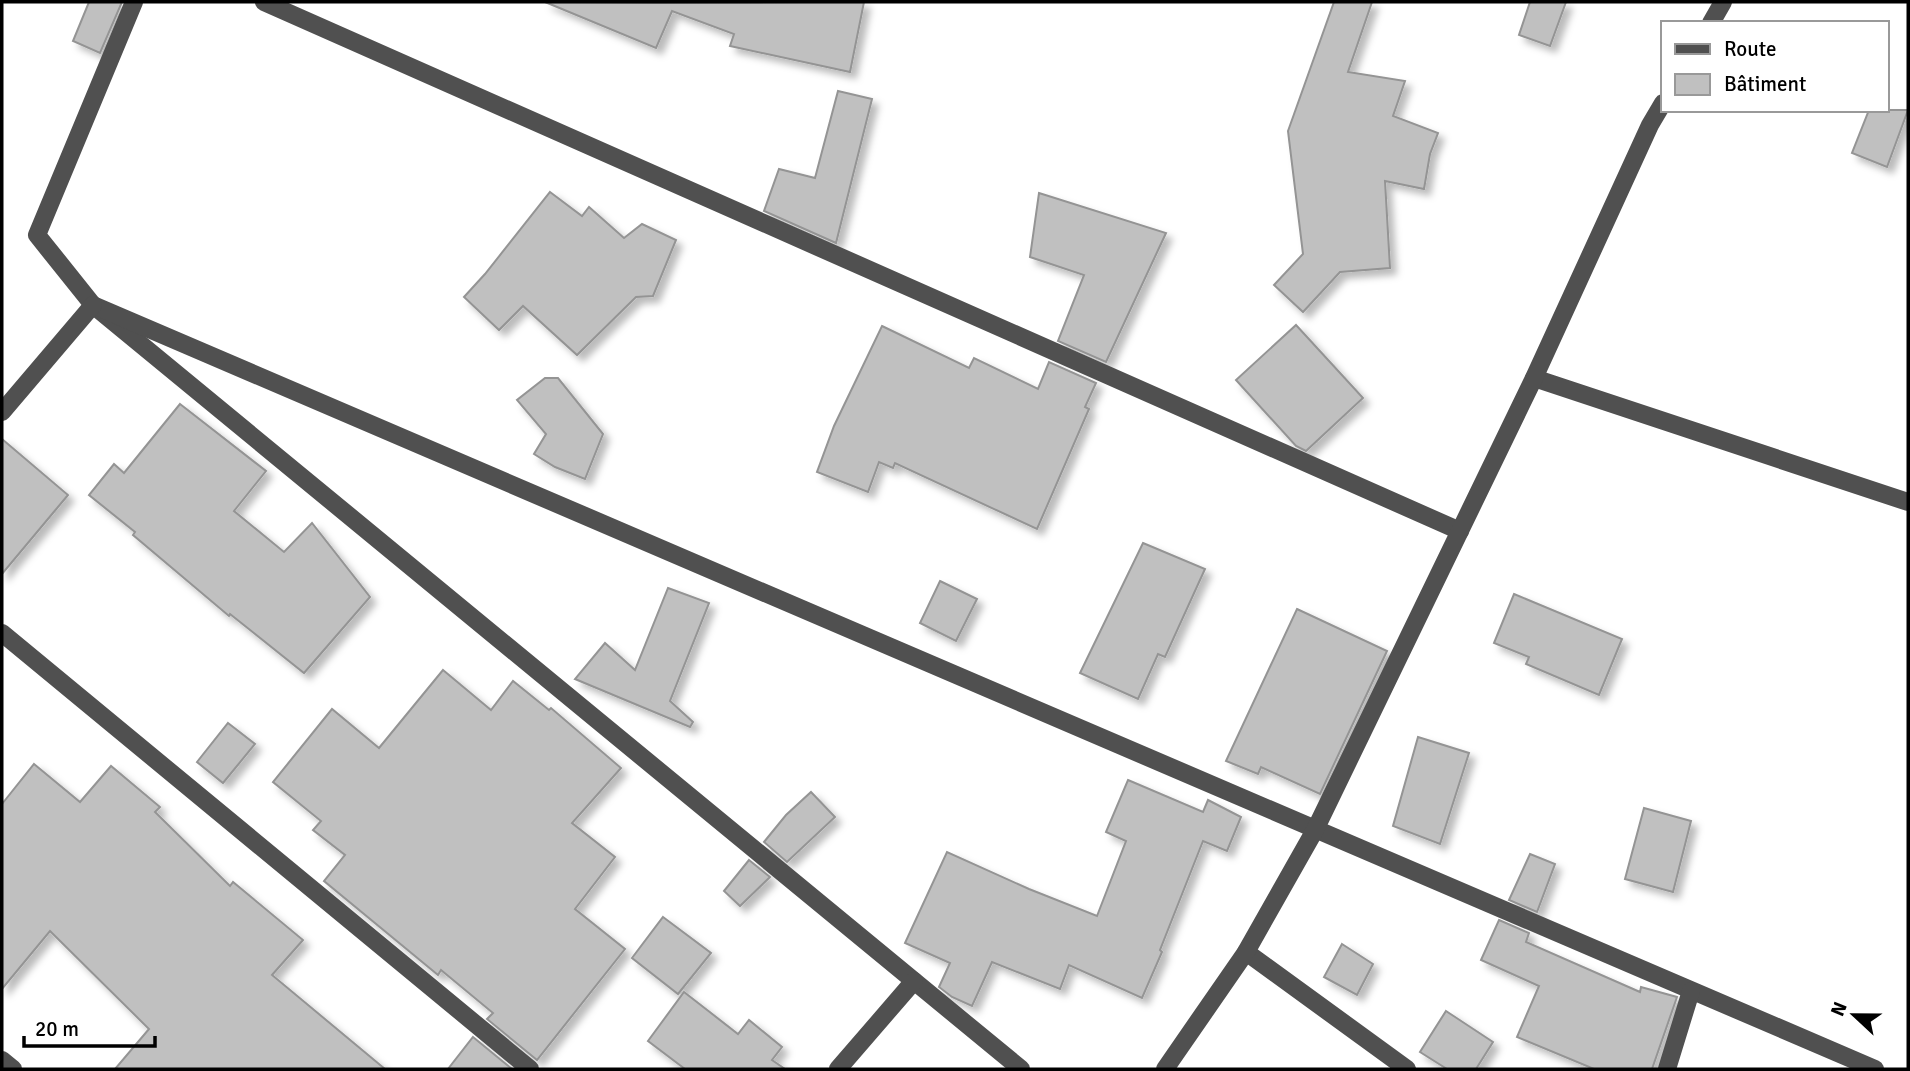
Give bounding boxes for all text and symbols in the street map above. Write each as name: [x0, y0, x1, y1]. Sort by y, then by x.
legend: [1661, 21, 1889, 112]
text: Route: [1724, 36, 1776, 62]
text: Bâtiment: [1724, 71, 1806, 97]
north arrow: [1819, 980, 1889, 1050]
text: N: [1826, 998, 1853, 1020]
scale bar: [24, 1004, 156, 1048]
text: 20 m: [35, 1016, 79, 1042]

